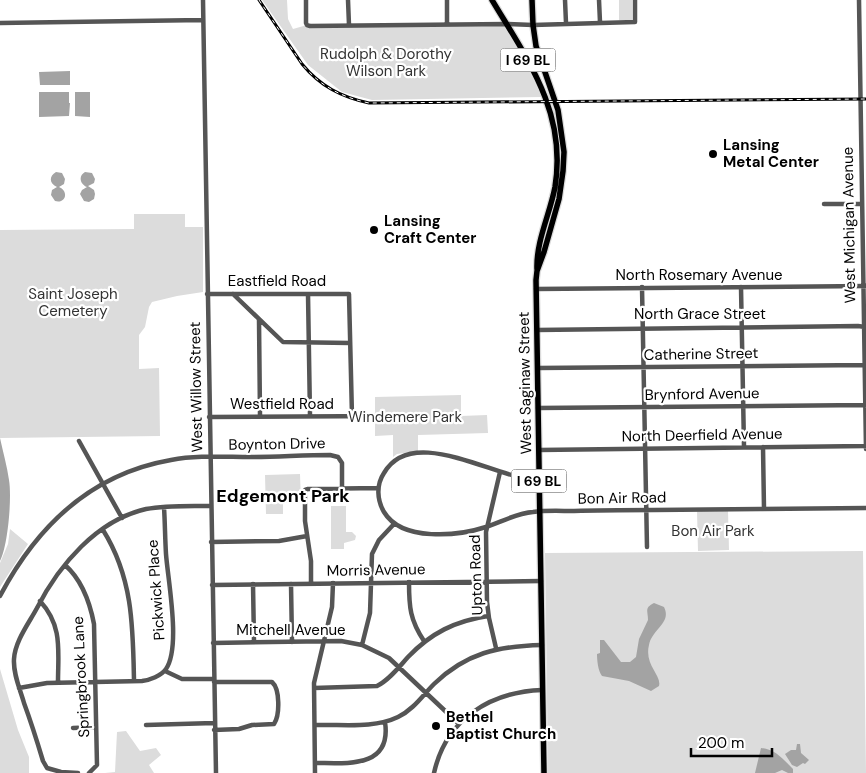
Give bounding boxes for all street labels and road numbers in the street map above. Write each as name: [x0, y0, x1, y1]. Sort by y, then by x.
road number: I 69 BL: [500, 48, 556, 72]
street label: West Michigan Avenue: [838, 147, 860, 303]
street label: North Rosemary Avenue: [615, 265, 783, 285]
street label: Eastfield Road: [228, 271, 326, 291]
street label: North Grace Street: [634, 304, 766, 324]
street label: West Saginaw Street: [514, 311, 536, 455]
street label: West Willow Street: [185, 321, 207, 453]
street label: Catherine Street: [644, 343, 759, 365]
street label: Brynford Avenue: [644, 383, 760, 405]
street label: Westfield Road: [230, 394, 334, 414]
street label: North Deerfield Avenue: [621, 424, 783, 446]
street label: Boynton Drive: [228, 433, 326, 455]
road number: I 69 BL: [512, 470, 566, 492]
street label: Bon Air Road: [578, 487, 666, 509]
street label: Upton Road: [465, 534, 487, 616]
street label: Pickwick Place: [143, 539, 169, 641]
street label: Morris Avenue: [326, 559, 426, 581]
street label: Springbrook Lane: [68, 616, 94, 738]
street label: Mitchell Avenue: [236, 620, 346, 640]

